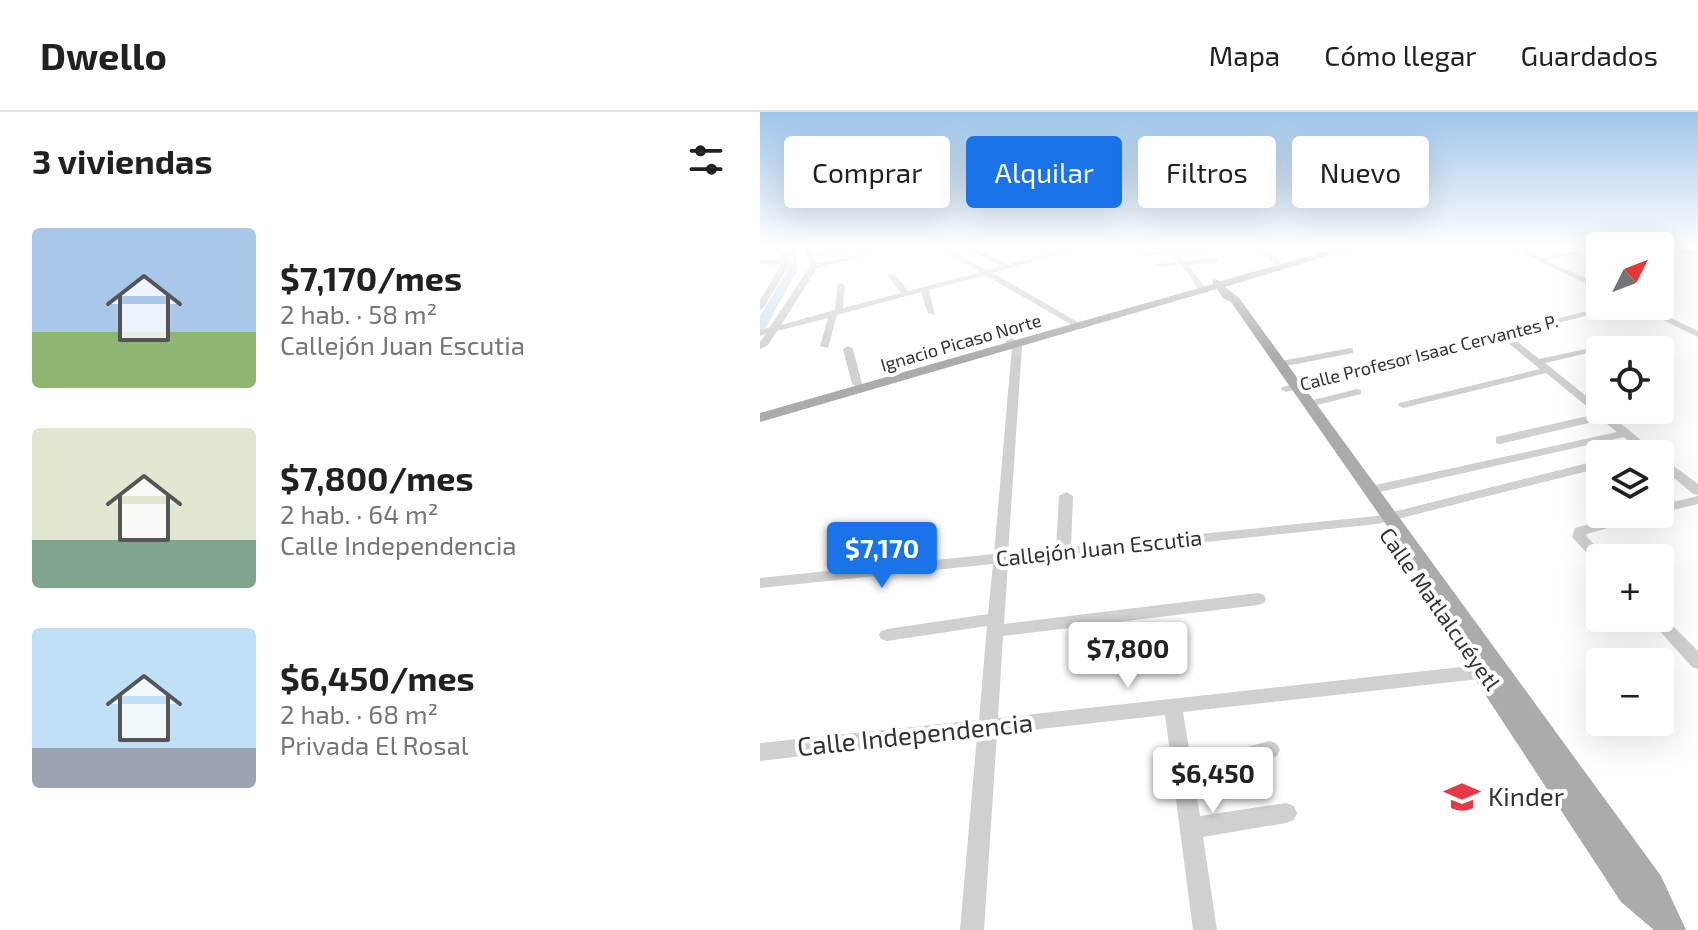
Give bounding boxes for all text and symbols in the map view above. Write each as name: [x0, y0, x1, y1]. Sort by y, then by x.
text: Dwello: [40, 32, 167, 78]
text: Mapa: [1209, 38, 1280, 72]
text: Cómo llegar: [1324, 38, 1477, 72]
text: Guardados: [1521, 38, 1658, 72]
chip: Comprar: [784, 136, 950, 208]
chip: Alquilar: [966, 136, 1122, 208]
chip: Filtros: [1138, 136, 1276, 208]
chip: Nuevo: [1292, 136, 1429, 208]
icon: filters: [684, 138, 728, 182]
text: 3 viviendas: [32, 140, 212, 181]
north arrow: [1586, 232, 1674, 320]
map controls: [1586, 232, 1674, 736]
text: $7,170/mes: [280, 257, 462, 298]
icon: home: [96, 260, 192, 356]
text: 2 hab. · 58 m²: [280, 298, 437, 329]
street label: Ignacio Picaso Norte: [878, 309, 1044, 376]
street label: Calle Profesor Isaac Cervantes P.: [1297, 309, 1560, 395]
text: Callejón Juan Escutia: [280, 329, 525, 360]
button: locate: [1586, 336, 1674, 424]
button: layers: [1586, 440, 1674, 528]
text: $7,800/mes: [280, 457, 473, 498]
icon: home: [96, 460, 192, 556]
text: 2 hab. · 64 m²: [280, 498, 439, 529]
pin: $7,170: [817, 522, 947, 590]
street label: Calle Matlalcuéyetl: [1375, 522, 1507, 695]
street label: Callejón Juan Escutia: [994, 523, 1203, 572]
text: Calle Independencia: [280, 529, 517, 560]
text: $7,170: [845, 532, 919, 563]
button: +: [1586, 544, 1674, 632]
pin: $7,800: [1063, 622, 1193, 690]
text: $7,800: [1086, 632, 1170, 663]
button: −: [1586, 648, 1674, 736]
text: $6,450/mes: [280, 657, 475, 698]
icon: home: [96, 660, 192, 756]
text: 2 hab. · 68 m²: [280, 698, 438, 729]
street label: Calle Independencia: [796, 706, 1034, 761]
text: Privada El Rosal: [280, 729, 468, 760]
pin: $6,450: [1148, 747, 1278, 815]
text: $6,450: [1171, 757, 1255, 788]
school or university icon: Kinder: [1443, 778, 1481, 816]
place label: Kinder: [1488, 780, 1564, 811]

